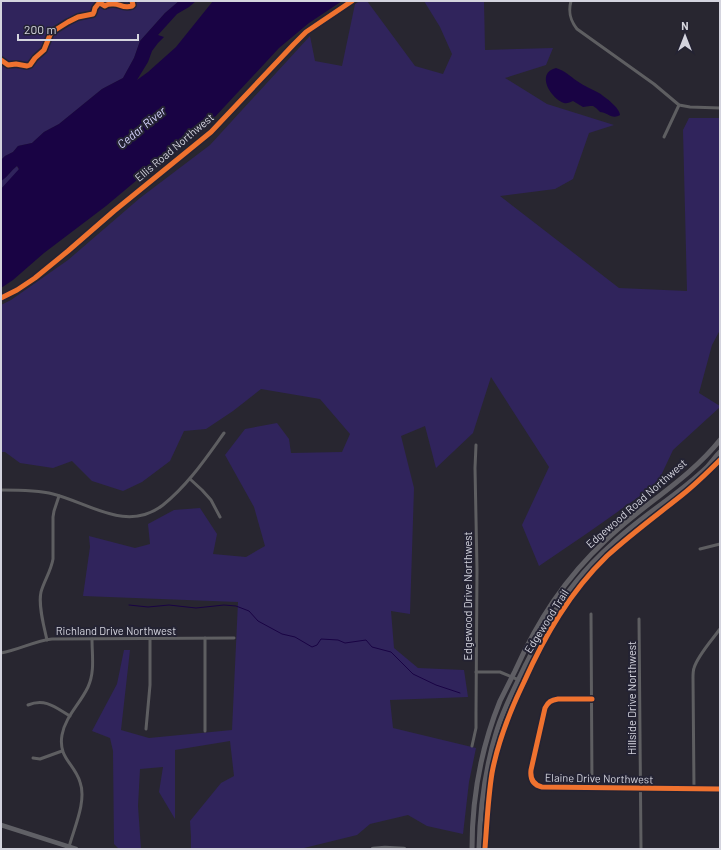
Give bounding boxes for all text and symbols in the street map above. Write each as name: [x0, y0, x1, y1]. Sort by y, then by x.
scale bar: [18, 16, 138, 42]
north arrow: [665, 16, 705, 56]
text: N: [681, 19, 689, 32]
text: 200 m: [24, 22, 56, 36]
water label: Cedar River: [114, 103, 169, 151]
street label: Ellis Road Northwest: [132, 110, 216, 184]
street label: Edgewood Road Northwest: [583, 456, 689, 550]
street label: Edgewood Drive Northwest: [461, 531, 474, 661]
street label: Edgewood Trail: [521, 587, 571, 655]
street label: Richland Drive Northwest: [56, 624, 176, 637]
street label: Hillside Drive Northwest: [625, 641, 638, 755]
street label: Elaine Drive Northwest: [545, 771, 653, 785]

